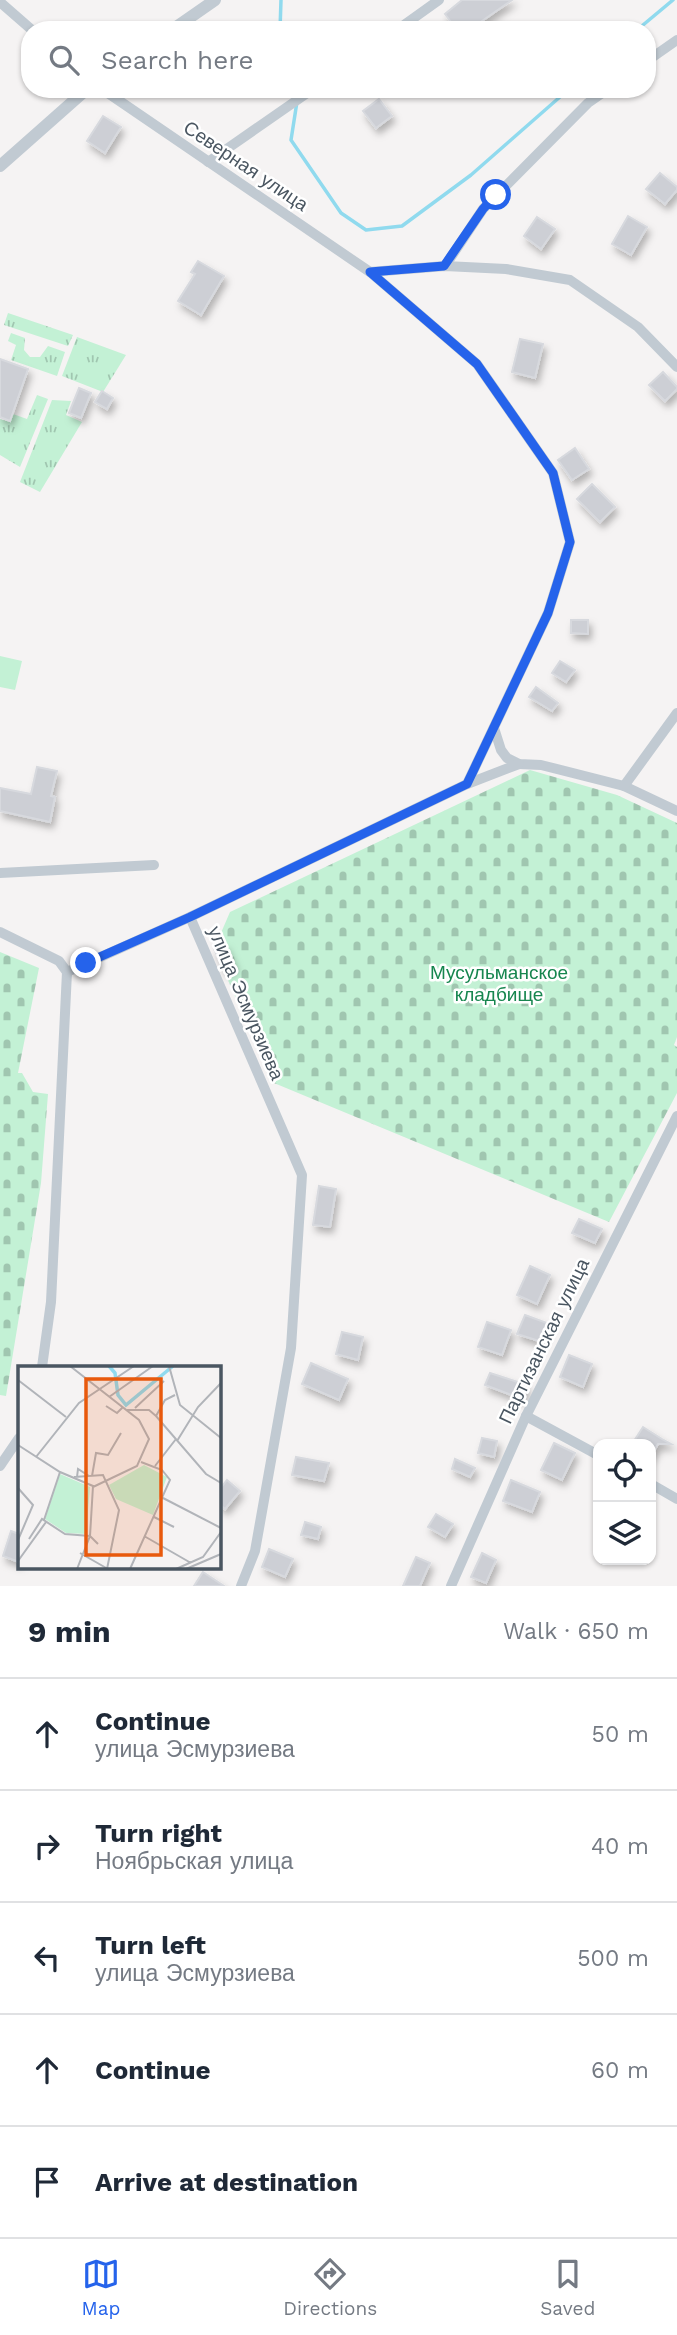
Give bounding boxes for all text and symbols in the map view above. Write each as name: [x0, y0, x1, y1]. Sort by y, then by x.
search box: [21, 21, 656, 98]
icon: search: [45, 41, 83, 79]
text: Search here: [101, 45, 253, 75]
street label: Северная улица: [179, 116, 313, 216]
route start: [480, 179, 511, 210]
street label: улица Эсмурзиева: [203, 923, 289, 1084]
route end: [70, 947, 101, 978]
park label: Мусульманское кладбище: [430, 961, 568, 1006]
street label: Партизанская улица: [494, 1254, 594, 1428]
inset map: [18, 1366, 220, 1568]
map controls: [593, 1439, 656, 1565]
button: locate: [593, 1439, 656, 1502]
button: layers: [593, 1502, 656, 1565]
text: 9 min: [28, 1614, 111, 1649]
text: Walk · 650 m: [503, 1618, 649, 1645]
text: Continue: [95, 1706, 211, 1736]
icon: ahead: [28, 1715, 66, 1753]
text: 50 m: [592, 1721, 649, 1748]
text: улица Эсмурзиева: [95, 1736, 295, 1763]
text: Turn right: [95, 1818, 222, 1848]
icon: right: [28, 1827, 66, 1865]
text: 40 m: [591, 1833, 649, 1860]
text: Ноябрьская улица: [95, 1848, 293, 1875]
text: Turn left: [95, 1930, 206, 1960]
icon: left: [28, 1939, 66, 1977]
text: 500 m: [577, 1945, 649, 1972]
text: улица Эсмурзиева: [95, 1960, 295, 1987]
icon: ahead: [28, 2051, 66, 2089]
text: Continue: [95, 2055, 211, 2085]
text: 60 m: [591, 2057, 649, 2084]
icon: arrive: [28, 2163, 66, 2201]
text: Arrive at destination: [95, 2167, 358, 2197]
tab: Map: [82, 2255, 120, 2320]
tab: Directions: [283, 2255, 377, 2320]
tab: Saved: [540, 2255, 595, 2320]

